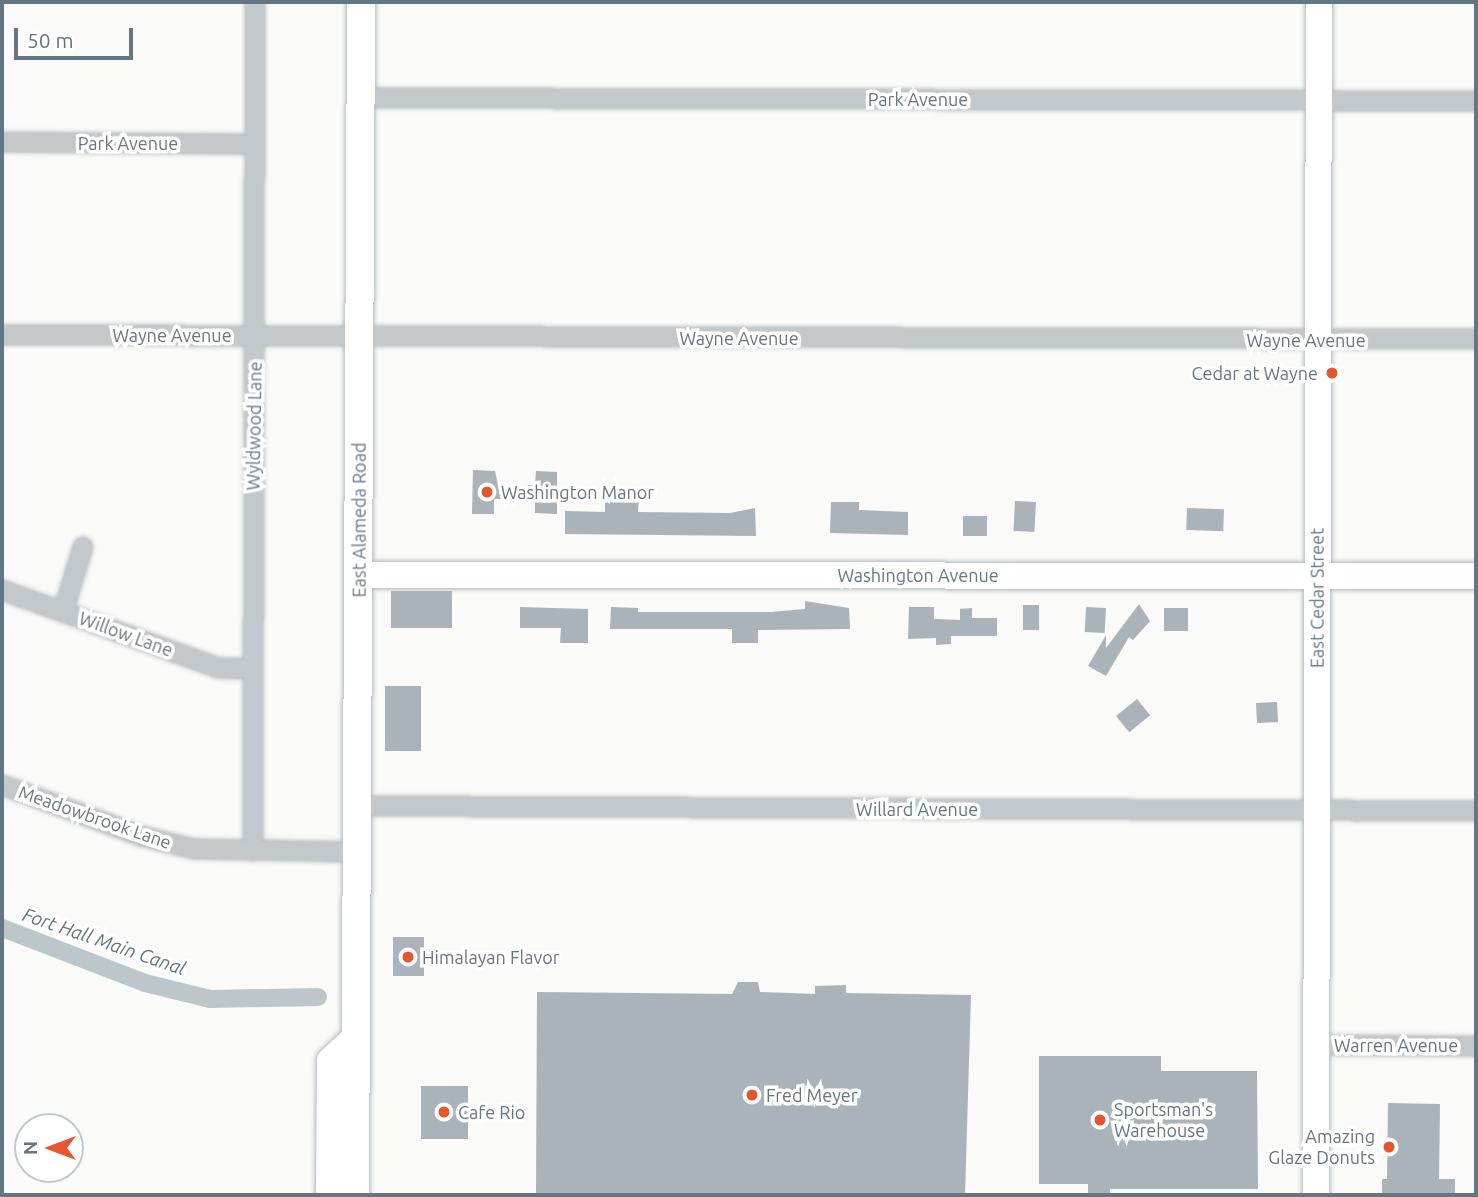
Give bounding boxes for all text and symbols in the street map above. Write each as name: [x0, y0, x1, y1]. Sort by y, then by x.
scale bar: [18, 14, 136, 58]
text: 50 m: [27, 28, 74, 52]
street label: Park Avenue: [868, 88, 968, 110]
street label: Park Avenue: [78, 132, 178, 154]
street label: Wayne Avenue: [112, 324, 232, 346]
street label: Wayne Avenue: [679, 327, 799, 349]
street label: Wayne Avenue: [1246, 329, 1366, 351]
street label: Wyldwood Lane: [242, 361, 266, 491]
place label: Cedar at Wayne: [1191, 362, 1318, 384]
marker: Cedar at Wayne: [1324, 365, 1340, 381]
street label: East Alameda Road: [348, 443, 370, 597]
place label: Washington Manor: [501, 481, 654, 503]
marker: Washington Manor: [479, 484, 495, 500]
street label: East Cedar Street: [1306, 528, 1328, 668]
street label: Washington Avenue: [837, 564, 999, 586]
street label: Willow Lane: [76, 607, 176, 661]
street label: Meadowbrook Lane: [16, 781, 174, 853]
street label: Willard Avenue: [856, 798, 978, 820]
water label: Fort Hall Main Canal: [19, 903, 189, 981]
place label: Himalayan Flavor: [422, 946, 560, 968]
marker: Himalayan Flavor: [400, 949, 416, 965]
street label: Warren Avenue: [1334, 1034, 1458, 1056]
place label: Fred Meyer: [766, 1084, 858, 1106]
marker: Fred Meyer: [744, 1087, 760, 1103]
place label: Sportsman's Warehouse: [1114, 1099, 1213, 1142]
place label: Cafe Rio: [458, 1101, 525, 1123]
marker: Cafe Rio: [436, 1104, 452, 1120]
marker: Sportsman's Warehouse: [1092, 1112, 1108, 1128]
north arrow: [14, 1113, 84, 1183]
place label: Amazing Glaze Donuts: [1268, 1126, 1375, 1168]
marker: Amazing Glaze Donuts: [1381, 1139, 1397, 1155]
text: N: [19, 1141, 41, 1155]

